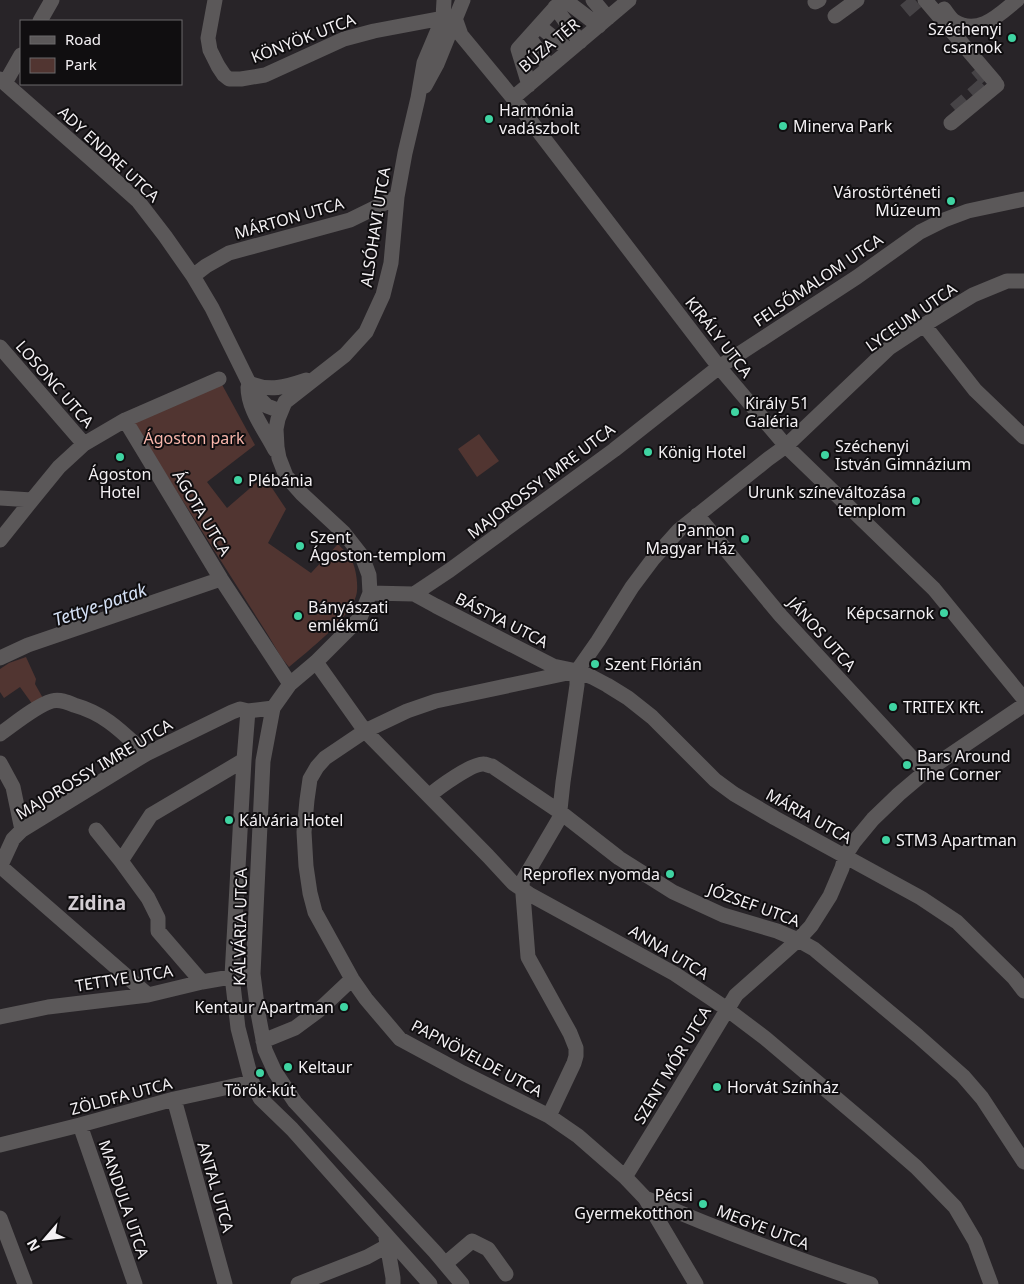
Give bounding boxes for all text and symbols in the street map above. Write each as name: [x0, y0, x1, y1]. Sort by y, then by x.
street label: KÖNYÖK UTCA: [248, 8, 359, 68]
street label: BÚZA TÉR: [514, 13, 584, 77]
place label: Széchenyi csarnok: [928, 18, 1002, 58]
legend: [20, 20, 182, 85]
text: Road: [65, 29, 101, 49]
marker: Széchenyi csarnok: [1006, 32, 1018, 44]
text: Park: [65, 54, 97, 74]
place label: Harmónia vadászbolt: [499, 99, 580, 139]
street label: ADY ENDRE UTCA: [53, 101, 165, 207]
marker: Harmónia vadászbolt: [483, 113, 495, 125]
place label: Minerva Park: [793, 115, 893, 137]
marker: Minerva Park: [777, 120, 789, 132]
street label: ALSÓHAVI UTCA: [355, 165, 395, 289]
place label: Várostörténeti Múzeum: [833, 181, 941, 221]
street label: MÁRTON UTCA: [232, 192, 347, 244]
marker: Várostörténeti Múzeum: [945, 195, 957, 207]
street label: FELSŐMALOM UTCA: [749, 228, 888, 331]
street label: LYCEUM UTCA: [861, 277, 962, 357]
street label: KIRÁLY UTCA: [680, 292, 758, 383]
street label: LOSONC UTCA: [11, 336, 100, 433]
place label: Király 51 Galéria: [745, 392, 809, 432]
marker: Király 51 Galéria: [729, 406, 741, 418]
street label: MAJOROSSY IMRE UTCA: [463, 418, 620, 544]
park label: Ágoston park: [144, 427, 245, 449]
place label: Széchenyi István Gimnázium: [835, 435, 971, 475]
place label: König Hotel: [658, 441, 746, 463]
marker: König Hotel: [642, 446, 654, 458]
marker: Széchenyi István Gimnázium: [819, 449, 831, 461]
marker: Ágoston Hotel: [114, 451, 126, 463]
place label: Ágoston Hotel: [89, 463, 151, 503]
street label: ÁGOTA UTCA: [168, 466, 237, 561]
place label: Plébánia: [248, 469, 313, 491]
marker: Plébánia: [232, 474, 244, 486]
place label: Urunk színeváltozása templom: [748, 481, 906, 521]
marker: Urunk színeváltozása templom: [910, 495, 922, 507]
place label: Pannon Magyar Ház: [645, 519, 735, 559]
place label: Szent Ágoston-templom: [310, 526, 446, 566]
marker: Pannon Magyar Ház: [739, 533, 751, 545]
marker: Szent Ágoston-templom: [294, 540, 306, 552]
water label: Tettye-patak: [50, 576, 151, 631]
street label: BÁSTYA UTCA: [452, 587, 553, 653]
street label: JÁNOS UTCA: [781, 591, 862, 676]
place label: Bányászati emlékmű: [308, 596, 388, 636]
place label: Képcsarnok: [846, 602, 934, 624]
marker: Képcsarnok: [938, 607, 950, 619]
marker: Bányászati emlékmű: [292, 610, 304, 622]
place label: Szent Flórián: [605, 653, 702, 675]
marker: Szent Flórián: [589, 658, 601, 670]
place label: TRITEX Kft.: [903, 696, 984, 718]
marker: TRITEX Kft.: [887, 701, 899, 713]
street label: MAJOROSSY IMRE UTCA: [12, 713, 177, 825]
place label: Bars Around The Corner: [917, 745, 1011, 785]
marker: Bars Around The Corner: [901, 759, 913, 771]
street label: MÁRIA UTCA: [762, 783, 857, 849]
place label: Kálvária Hotel: [239, 809, 343, 831]
marker: Kálvária Hotel: [223, 814, 235, 826]
place label: STM3 Apartman: [896, 829, 1017, 851]
marker: STM3 Apartman: [880, 834, 892, 846]
place label: Reproflex nyomda: [523, 863, 660, 885]
street label: KÁLVÁRIA UTCA: [228, 867, 252, 986]
marker: Reproflex nyomda: [664, 868, 676, 880]
street label: JÓZSEF UTCA: [703, 877, 804, 932]
district label: Zidina: [68, 890, 126, 916]
street label: ANNA UTCA: [625, 920, 714, 985]
street label: TETTYE UTCA: [74, 959, 175, 997]
place label: Kentaur Apartman: [195, 996, 334, 1018]
marker: Kentaur Apartman: [338, 1001, 350, 1013]
street label: SZENT MÓR UTCA: [628, 1001, 716, 1128]
street label: PAPNÖVELDE UTCA: [408, 1014, 547, 1102]
place label: Keltaur: [298, 1056, 353, 1078]
marker: Keltaur: [282, 1061, 294, 1073]
marker: Török-kút: [254, 1067, 266, 1079]
street label: ZÖLDFA UTCA: [68, 1072, 175, 1120]
place label: Horvát Színház: [727, 1076, 839, 1098]
place label: Török-kút: [224, 1079, 296, 1101]
marker: Horvát Színház: [711, 1081, 723, 1093]
street label: MANDULA UTCA: [93, 1137, 155, 1262]
street label: ANTAL UTCA: [193, 1139, 240, 1236]
place label: Pécsi Gyermekotthon: [574, 1184, 693, 1224]
marker: Pécsi Gyermekotthon: [697, 1198, 709, 1210]
street label: MEGYE UTCA: [713, 1199, 813, 1255]
north arrow: [20, 1214, 70, 1264]
text: N: [22, 1236, 44, 1255]

